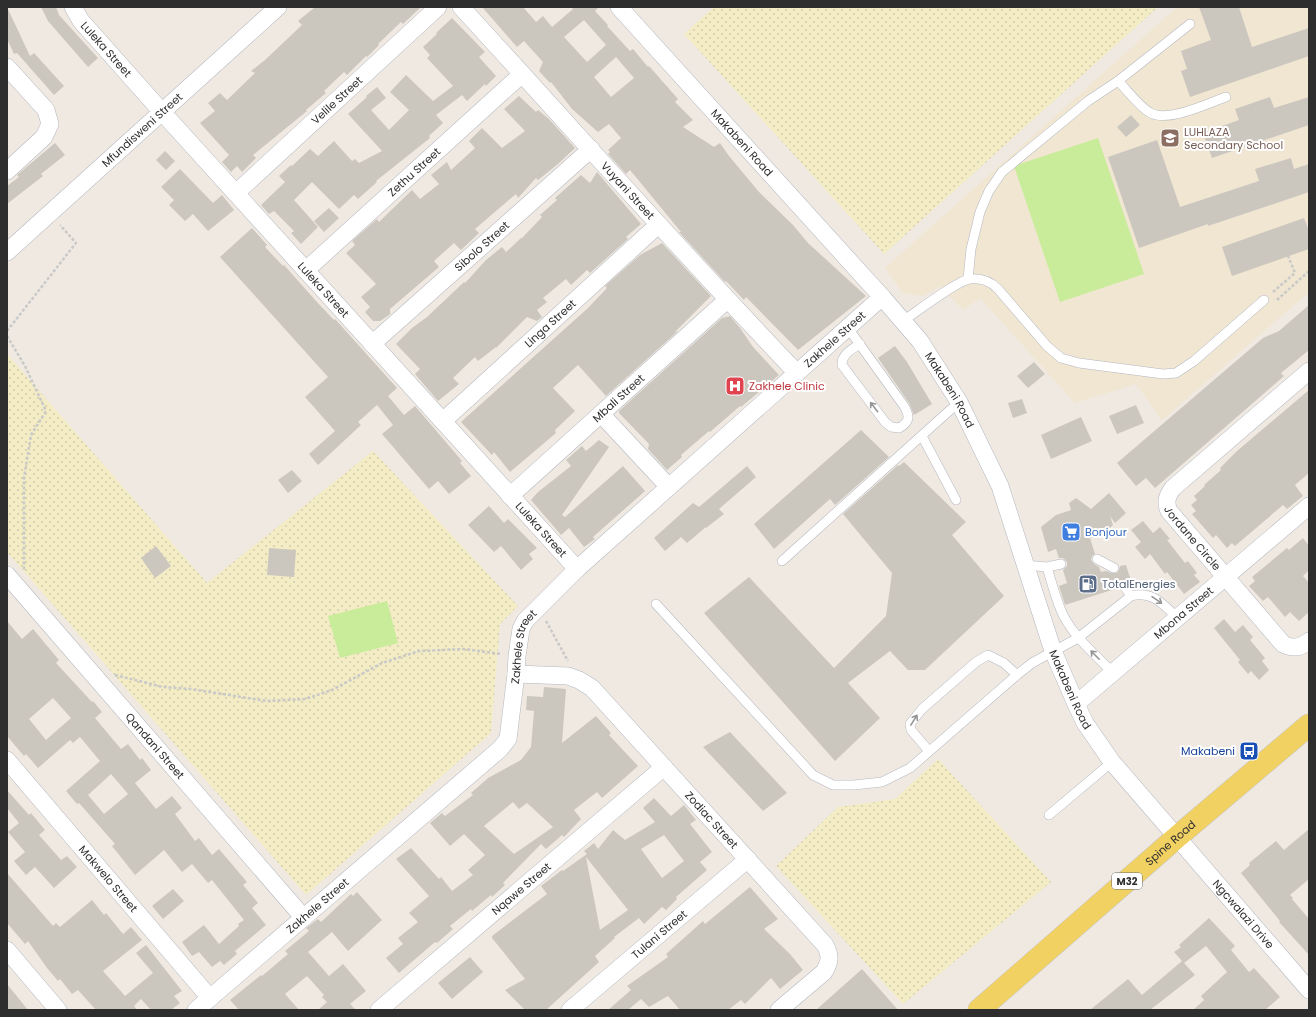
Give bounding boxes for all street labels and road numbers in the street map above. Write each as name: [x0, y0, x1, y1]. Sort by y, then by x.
street label: Luleka Street: [77, 18, 135, 81]
street label: Velile Street: [308, 72, 366, 128]
street label: Mfundisweni Street: [98, 89, 186, 171]
street label: Makabeni Road: [707, 105, 777, 180]
street label: Zethu Street: [384, 144, 444, 200]
street label: Vuyani Street: [597, 158, 658, 223]
street label: Sibolo Street: [451, 217, 513, 275]
street label: Luleka Street: [294, 259, 353, 321]
street label: Linga Street: [521, 296, 579, 351]
street label: Zakhele Street: [800, 307, 869, 371]
street label: Makabeni Road: [921, 349, 978, 430]
street label: Mbali Street: [589, 370, 648, 426]
street label: Luleka Street: [512, 498, 571, 561]
street label: Jordane Circle: [1160, 504, 1225, 574]
street label: Mbona Street: [1150, 583, 1217, 643]
street label: Zakhele Street: [507, 606, 540, 685]
street label: Makabeni Road: [1045, 647, 1095, 733]
street label: Qandani Street: [122, 709, 188, 782]
street label: Zodiac Street: [681, 788, 742, 852]
street label: Spine Road: [1142, 817, 1199, 869]
street label: Makwelo Street: [75, 842, 141, 916]
street label: Nqawe Street: [488, 859, 555, 919]
road number: M32: [1112, 873, 1142, 889]
street label: Zakhele Street: [283, 874, 352, 937]
street label: Ngcwalazi Drive: [1209, 876, 1278, 952]
street label: Tulani Street: [628, 906, 690, 962]

